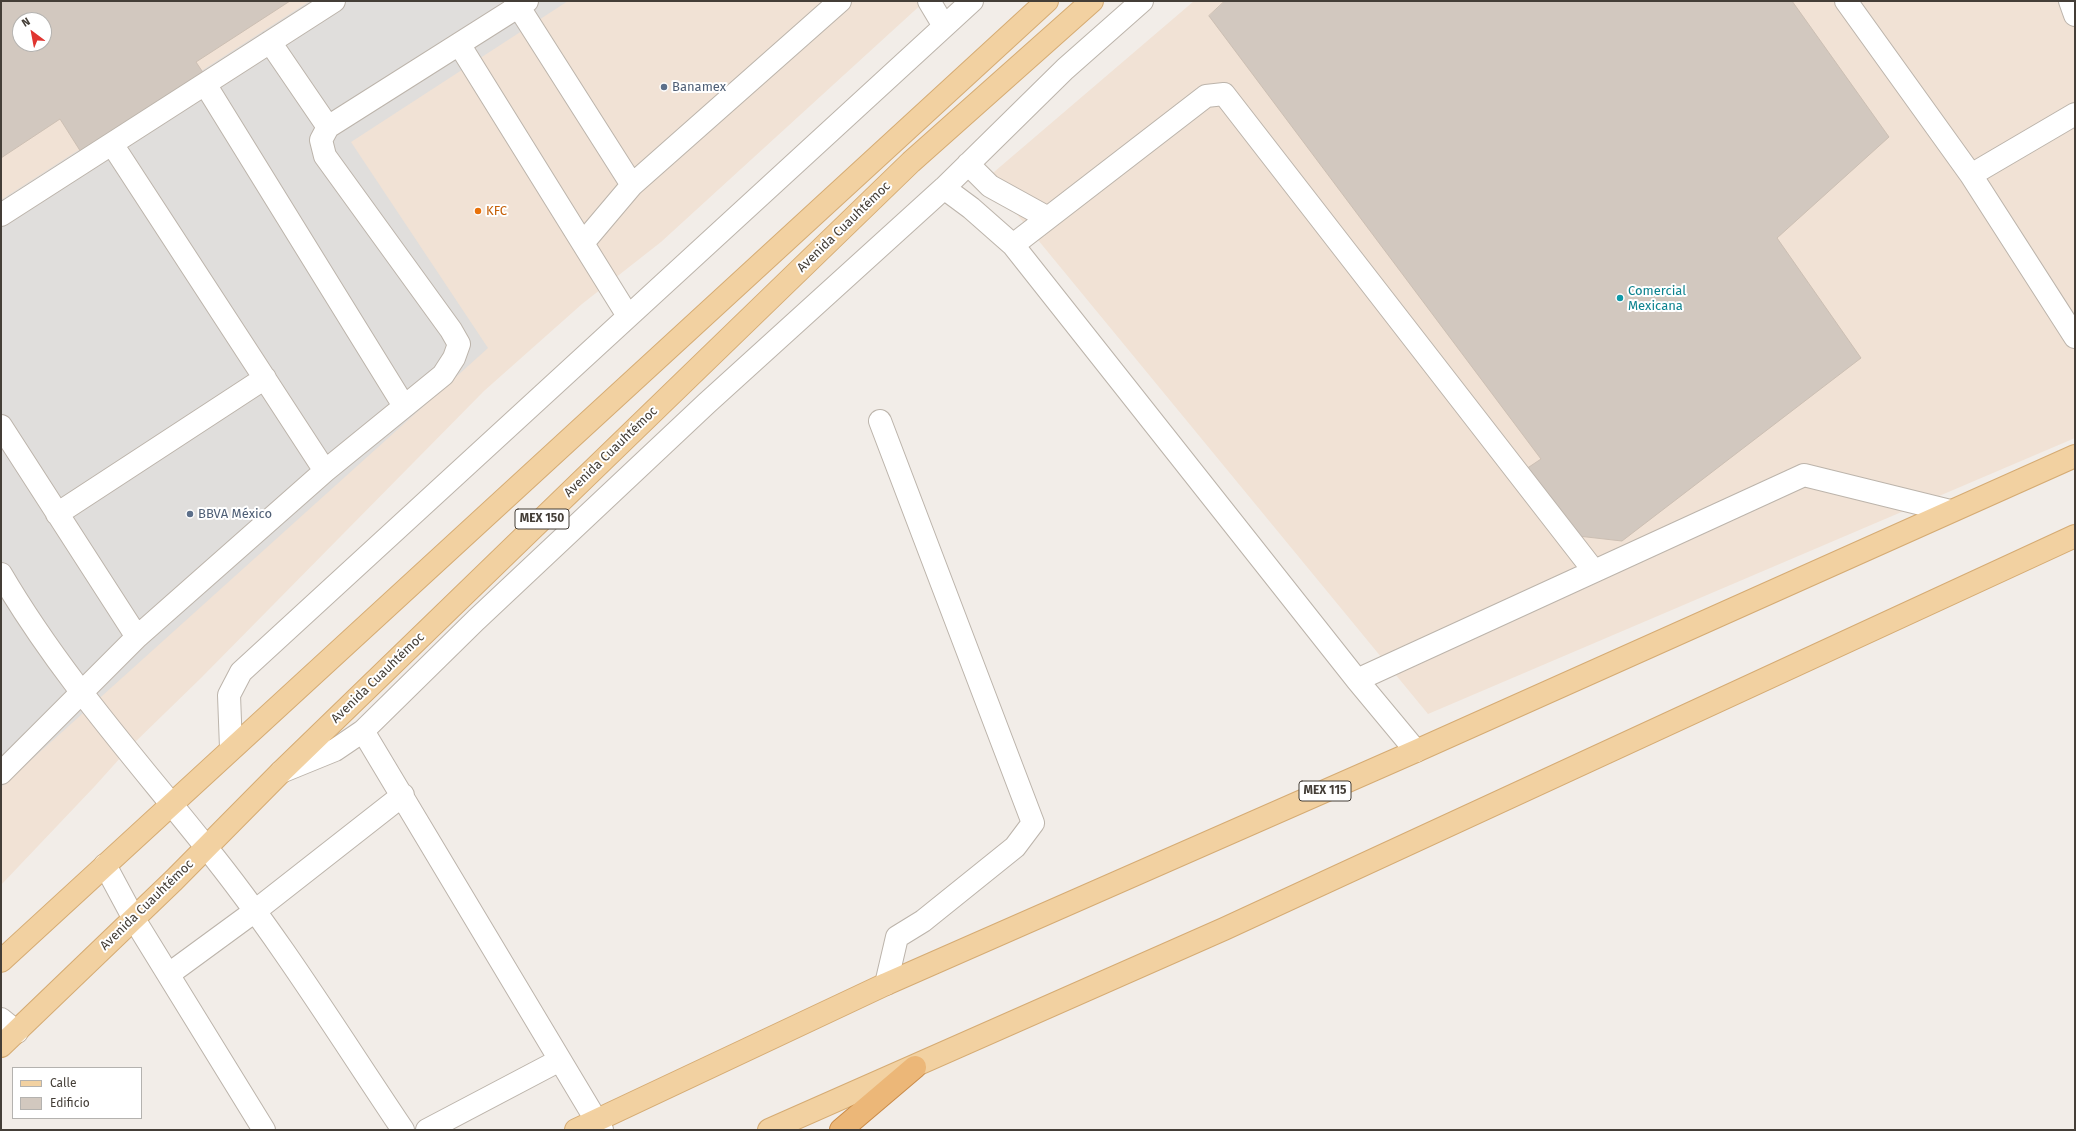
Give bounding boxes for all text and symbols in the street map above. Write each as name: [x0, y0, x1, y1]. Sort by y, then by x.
north arrow: [12, 12, 52, 52]
text: N: [19, 15, 32, 30]
place label: Banamex: [672, 79, 726, 95]
marker: Banamex: [659, 82, 669, 92]
street label: Avenida Cuauhtémoc: [794, 178, 894, 276]
place label: KFC: [486, 203, 507, 219]
marker: KFC: [473, 206, 483, 216]
place label: Comercial Mexicana: [1628, 283, 1686, 314]
marker: Comercial Mexicana: [1615, 293, 1625, 303]
street label: Avenida Cuauhtémoc: [561, 403, 661, 501]
place label: BBVA México: [198, 506, 272, 522]
marker: BBVA México: [185, 509, 195, 519]
road number: MEX 150: [515, 509, 569, 529]
street label: Avenida Cuauhtémoc: [328, 629, 428, 727]
road number: MEX 115: [1299, 781, 1351, 801]
street label: Avenida Cuauhtémoc: [97, 856, 197, 954]
legend: [12, 1067, 142, 1119]
text: Calle: [50, 1076, 77, 1090]
text: Edificio: [50, 1096, 90, 1110]

